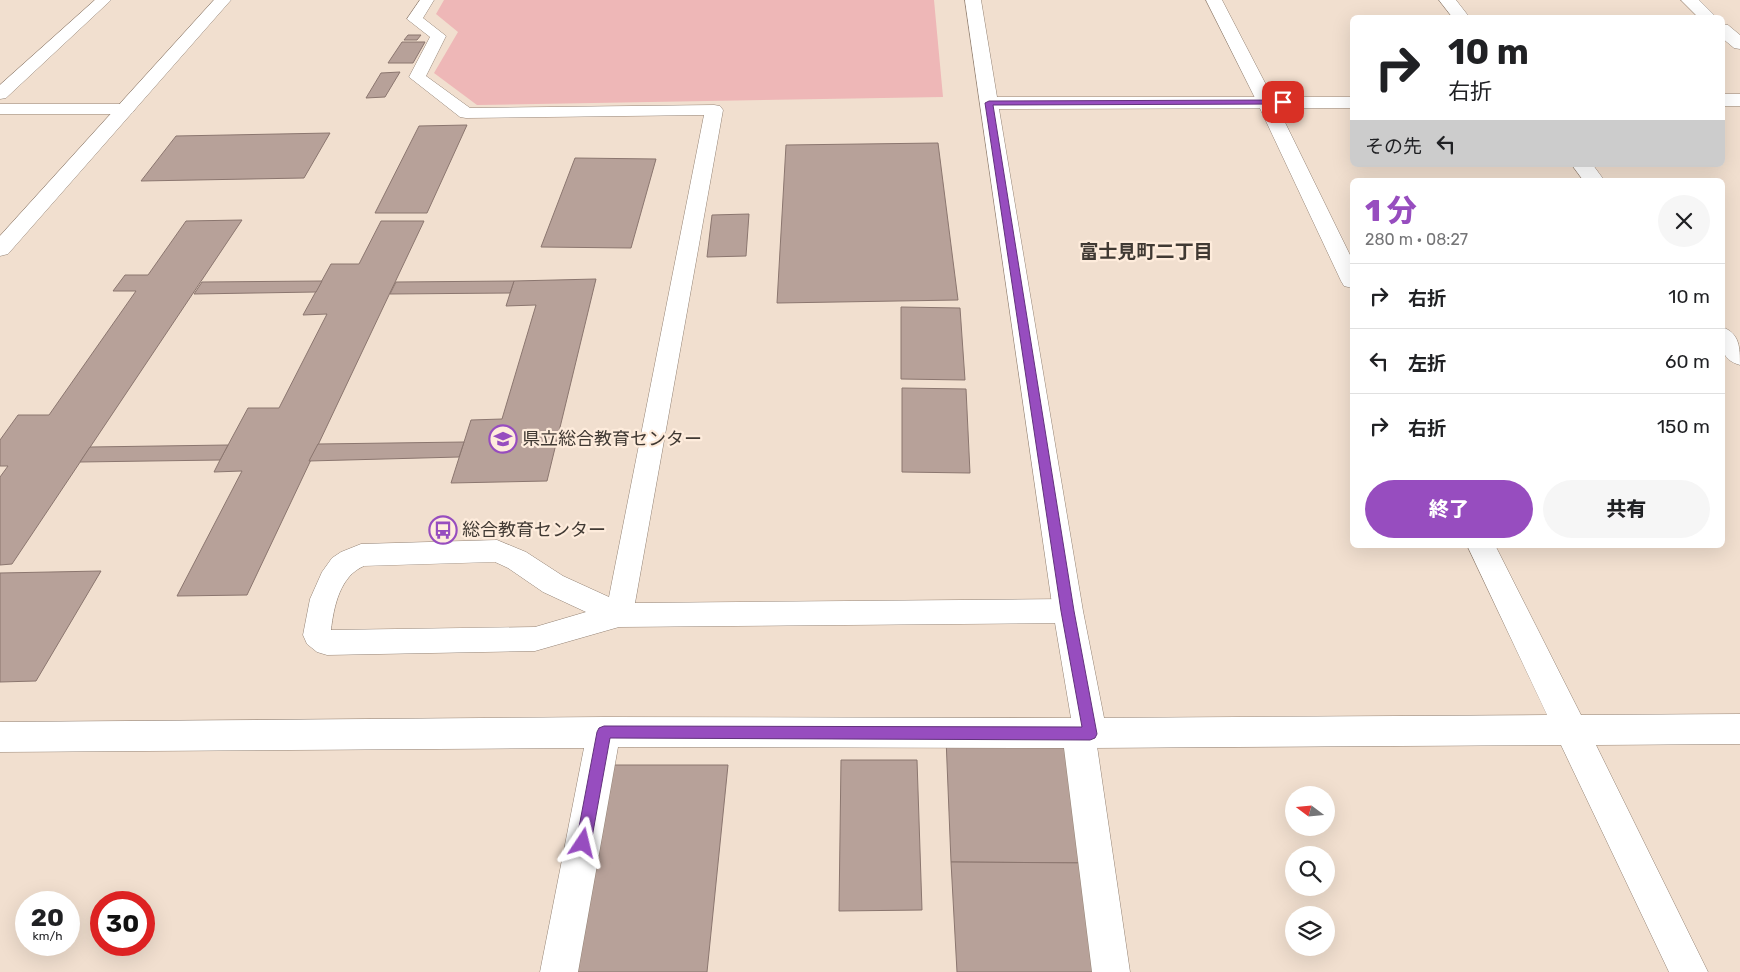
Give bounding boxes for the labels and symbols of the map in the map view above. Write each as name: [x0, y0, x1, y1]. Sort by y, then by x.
pin: [1262, 81, 1304, 123]
district label: 富士見町二丁目: [1079, 240, 1213, 263]
school or university icon: 県立総合教育センター: [488, 424, 518, 454]
place label: 県立総合教育センター: [522, 428, 702, 450]
bus stop icon: 総合教育センター: [428, 515, 458, 545]
place label: 総合教育センター: [462, 519, 606, 541]
north arrow: [1285, 786, 1335, 836]
position arrow: [556, 816, 608, 868]
speed limit sign: 30: [90, 891, 155, 956]

